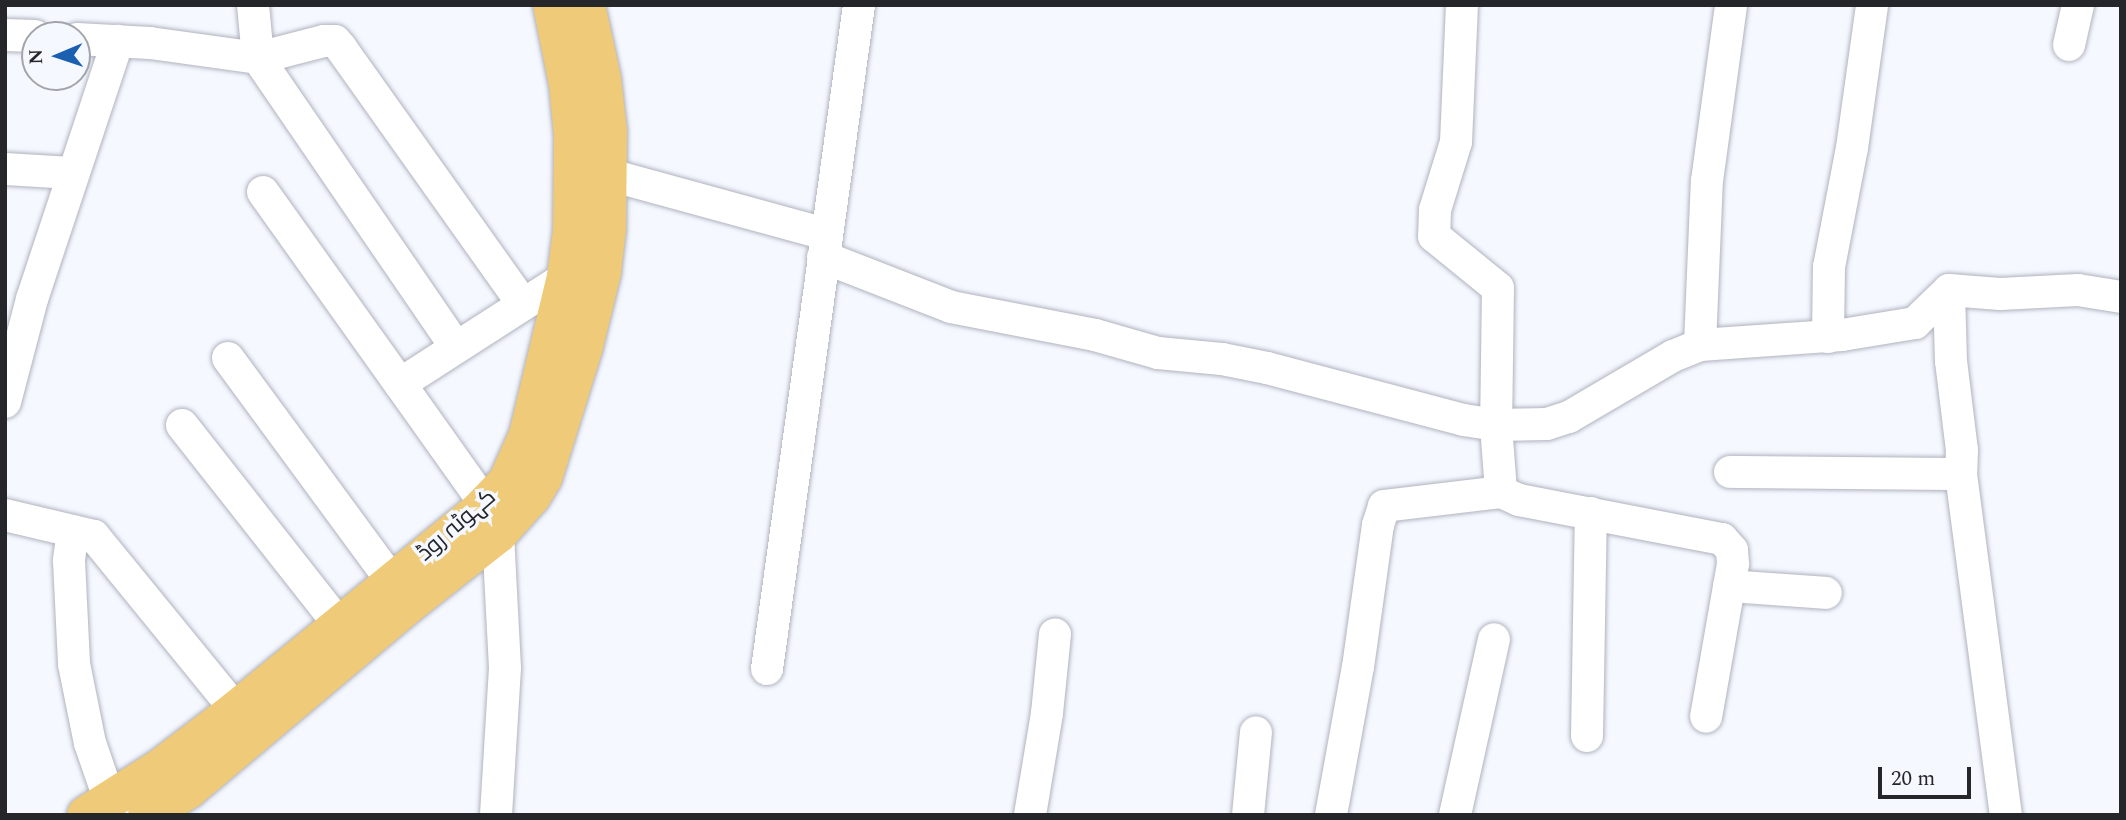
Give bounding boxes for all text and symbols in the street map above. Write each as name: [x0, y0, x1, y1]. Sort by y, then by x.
north arrow: [21, 21, 91, 91]
text: N: [22, 48, 51, 65]
street label: کہوٹہ روڈ: [412, 484, 502, 568]
scale bar: [1881, 754, 1974, 798]
text: 20 m: [1891, 763, 1935, 795]

